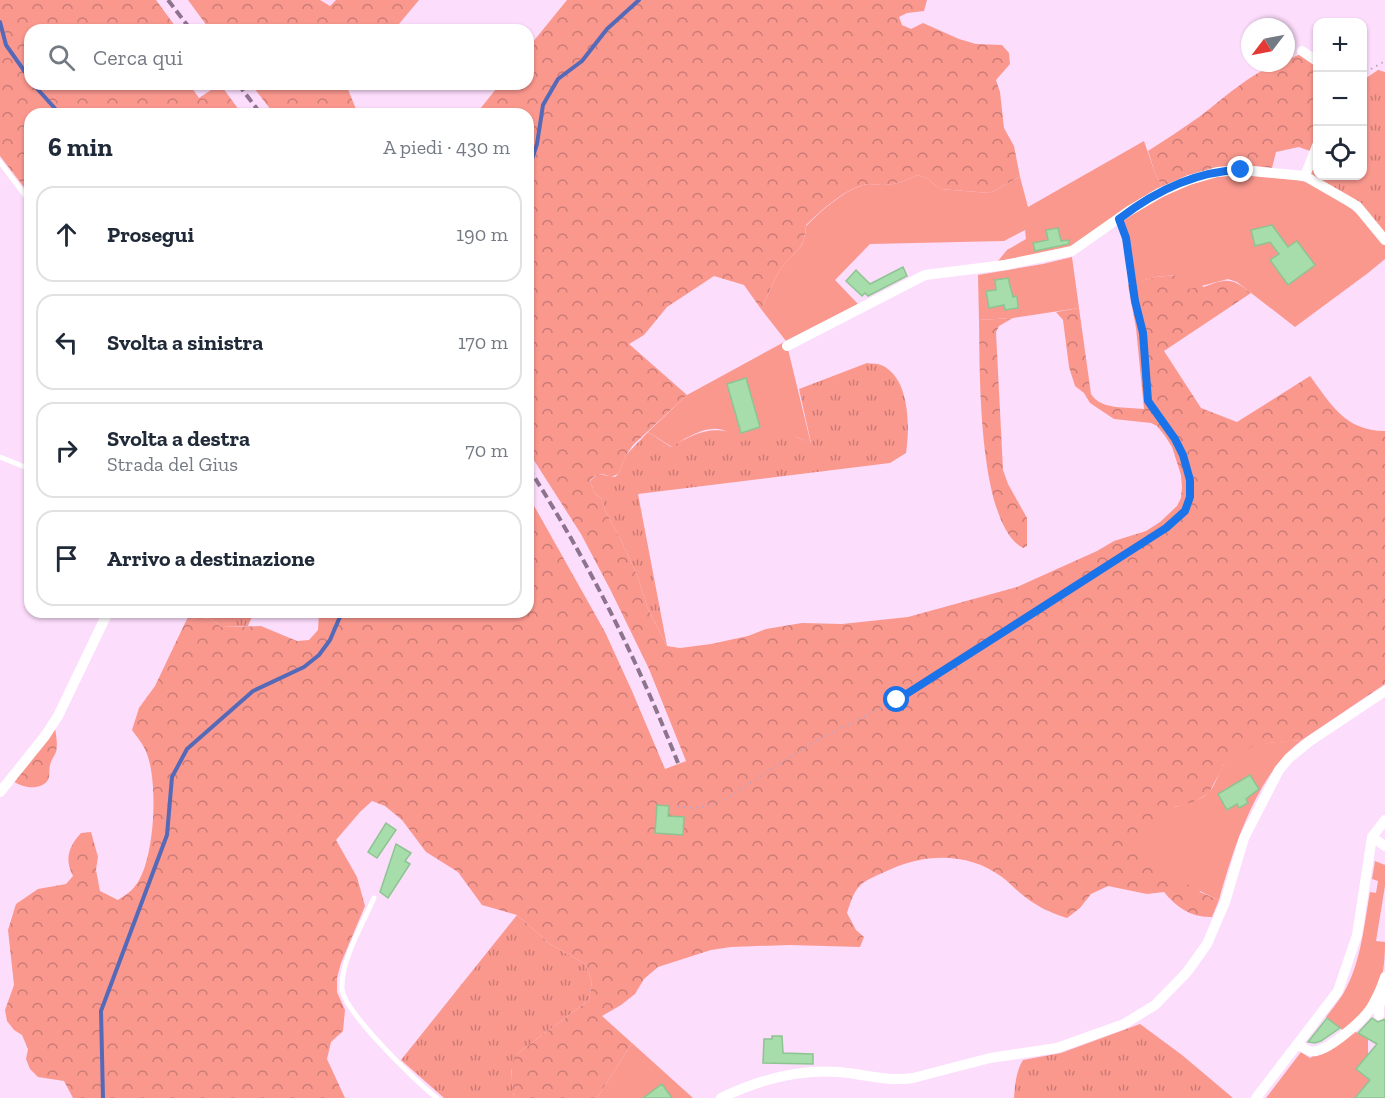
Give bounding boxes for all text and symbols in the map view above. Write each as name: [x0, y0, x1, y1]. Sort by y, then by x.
north arrow: [1241, 18, 1295, 72]
map controls: [1313, 18, 1367, 180]
button: +: [1313, 18, 1367, 72]
search box: [24, 24, 534, 90]
icon: search: [45, 41, 78, 74]
text: Cerca qui: [93, 44, 183, 71]
button: −: [1313, 72, 1367, 126]
button: locate: [1313, 126, 1367, 180]
text: 6 min: [48, 131, 113, 163]
text: A piedi · 430 m: [383, 135, 510, 159]
route end: [1227, 156, 1253, 182]
icon: ahead: [50, 218, 83, 251]
text: Prosegui: [107, 221, 194, 248]
text: 190 m: [456, 222, 508, 246]
icon: left: [50, 326, 83, 359]
text: Svolta a sinistra: [107, 329, 263, 356]
text: 170 m: [458, 330, 508, 354]
text: Svolta a destra: [107, 425, 250, 452]
icon: right: [50, 434, 83, 467]
text: 70 m: [465, 438, 508, 462]
text: Strada del Gius: [107, 452, 238, 476]
icon: arrive: [50, 542, 83, 575]
text: Arrivo a destinazione: [107, 545, 315, 572]
route start: [883, 686, 909, 712]

